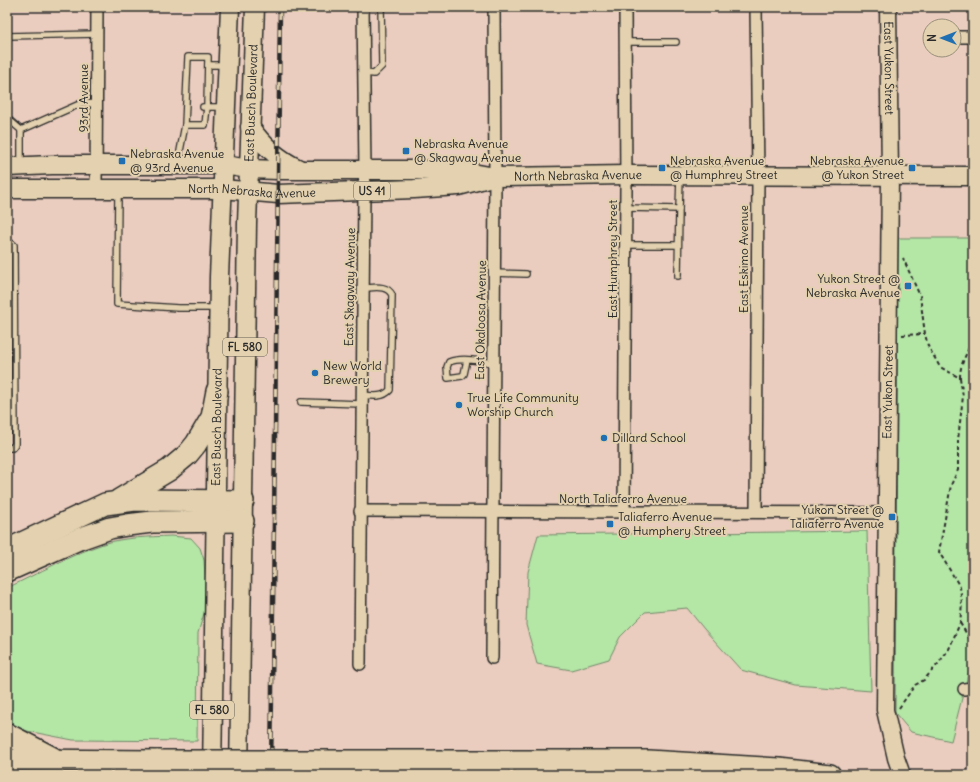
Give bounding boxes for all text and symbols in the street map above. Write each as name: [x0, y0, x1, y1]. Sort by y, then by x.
north arrow: [922, 18, 962, 58]
street label: East Yukon Street: [881, 21, 897, 115]
text: N: [925, 34, 939, 42]
street label: East Busch Boulevard: [241, 44, 261, 162]
street label: 93rd Avenue: [76, 64, 91, 132]
place label: Nebraska Avenue @ Skagway Avenue: [414, 136, 521, 165]
place label: Nebraska Avenue @ 93rd Avenue: [130, 146, 224, 175]
marker: Nebraska Avenue @ Skagway Avenue: [401, 146, 411, 156]
place label: Nebraska Avenue @ Humphrey Street: [670, 153, 778, 182]
place label: Nebraska Avenue @ Yukon Street: [810, 153, 904, 182]
marker: Nebraska Avenue @ 93rd Avenue: [117, 156, 127, 166]
marker: Nebraska Avenue @ Humphrey Street: [657, 163, 667, 173]
marker: Nebraska Avenue @ Yukon Street: [907, 163, 917, 173]
street label: North Nebraska Avenue: [514, 167, 642, 184]
street label: North Nebraska Avenue: [188, 181, 316, 201]
road number: US 41: [354, 182, 390, 200]
street label: East Humphrey Street: [605, 200, 620, 318]
street label: East Eskimo Avenue: [736, 205, 751, 313]
street label: East Skagway Avenue: [341, 228, 358, 346]
street label: East Okaloosa Avenue: [472, 260, 489, 380]
place label: Yukon Street @ Nebraska Avenue: [806, 271, 900, 300]
marker: Yukon Street @ Nebraska Avenue: [903, 281, 913, 291]
road number: FL 580: [223, 338, 267, 356]
street label: East Yukon Street: [879, 345, 896, 439]
place label: New World Brewery: [323, 358, 382, 387]
street label: East Busch Boulevard: [208, 368, 225, 486]
marker: New World Brewery: [310, 368, 320, 378]
place label: True Life Community Worship Church: [467, 390, 579, 419]
marker: True Life Community Worship Church: [454, 400, 464, 410]
place label: Dillard School: [612, 430, 686, 445]
marker: Dillard School: [599, 433, 609, 443]
street label: North Taliaferro Avenue: [559, 491, 687, 506]
place label: Yukon Street @ Taliaferro Avenue: [790, 502, 884, 531]
place label: Taliaferro Avenue @ Humphery Street: [618, 509, 726, 538]
marker: Yukon Street @ Taliaferro Avenue: [887, 512, 897, 522]
marker: Taliaferro Avenue @ Humphery Street: [605, 519, 615, 529]
road number: FL 580: [190, 701, 234, 719]

